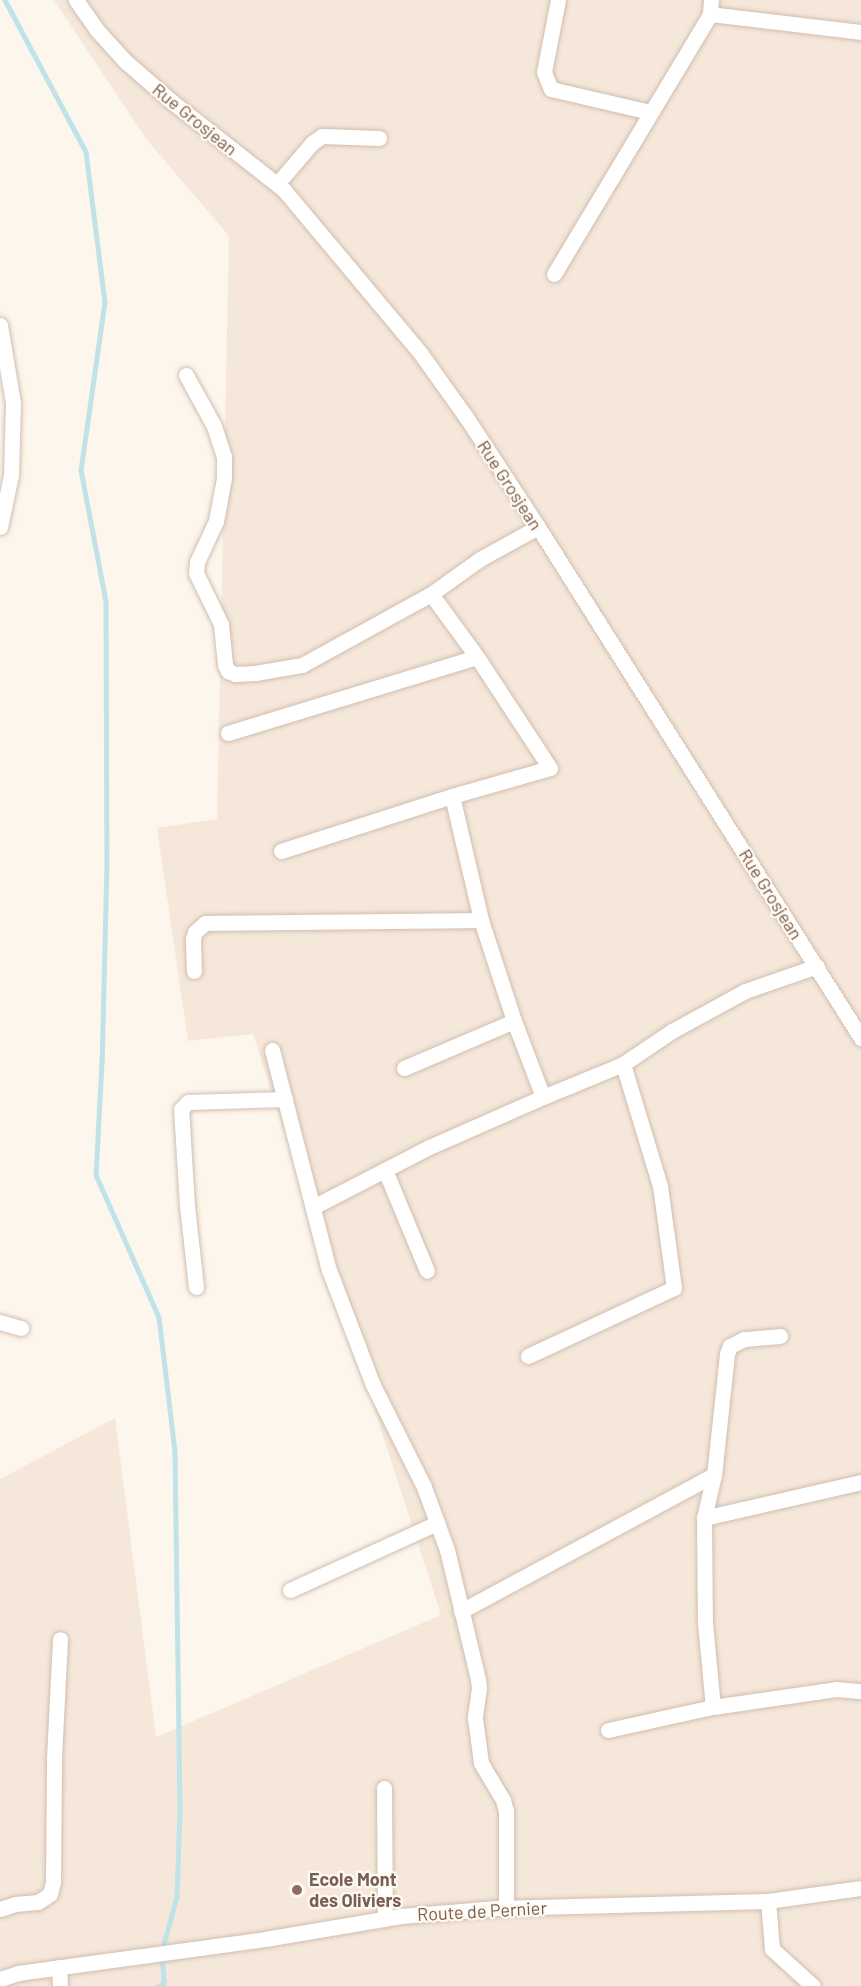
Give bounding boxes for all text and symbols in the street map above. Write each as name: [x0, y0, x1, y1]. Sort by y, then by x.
street label: Rue Grosjean: [148, 78, 242, 160]
street label: Rue Grosjean: [473, 436, 547, 534]
street label: Rue Grosjean: [735, 845, 807, 943]
place label: Ecole Mont des Oliviers: [309, 1869, 401, 1912]
marker: Ecole Mont des Oliviers: [290, 1883, 304, 1897]
street label: Route de Pernier: [417, 1897, 547, 1925]

